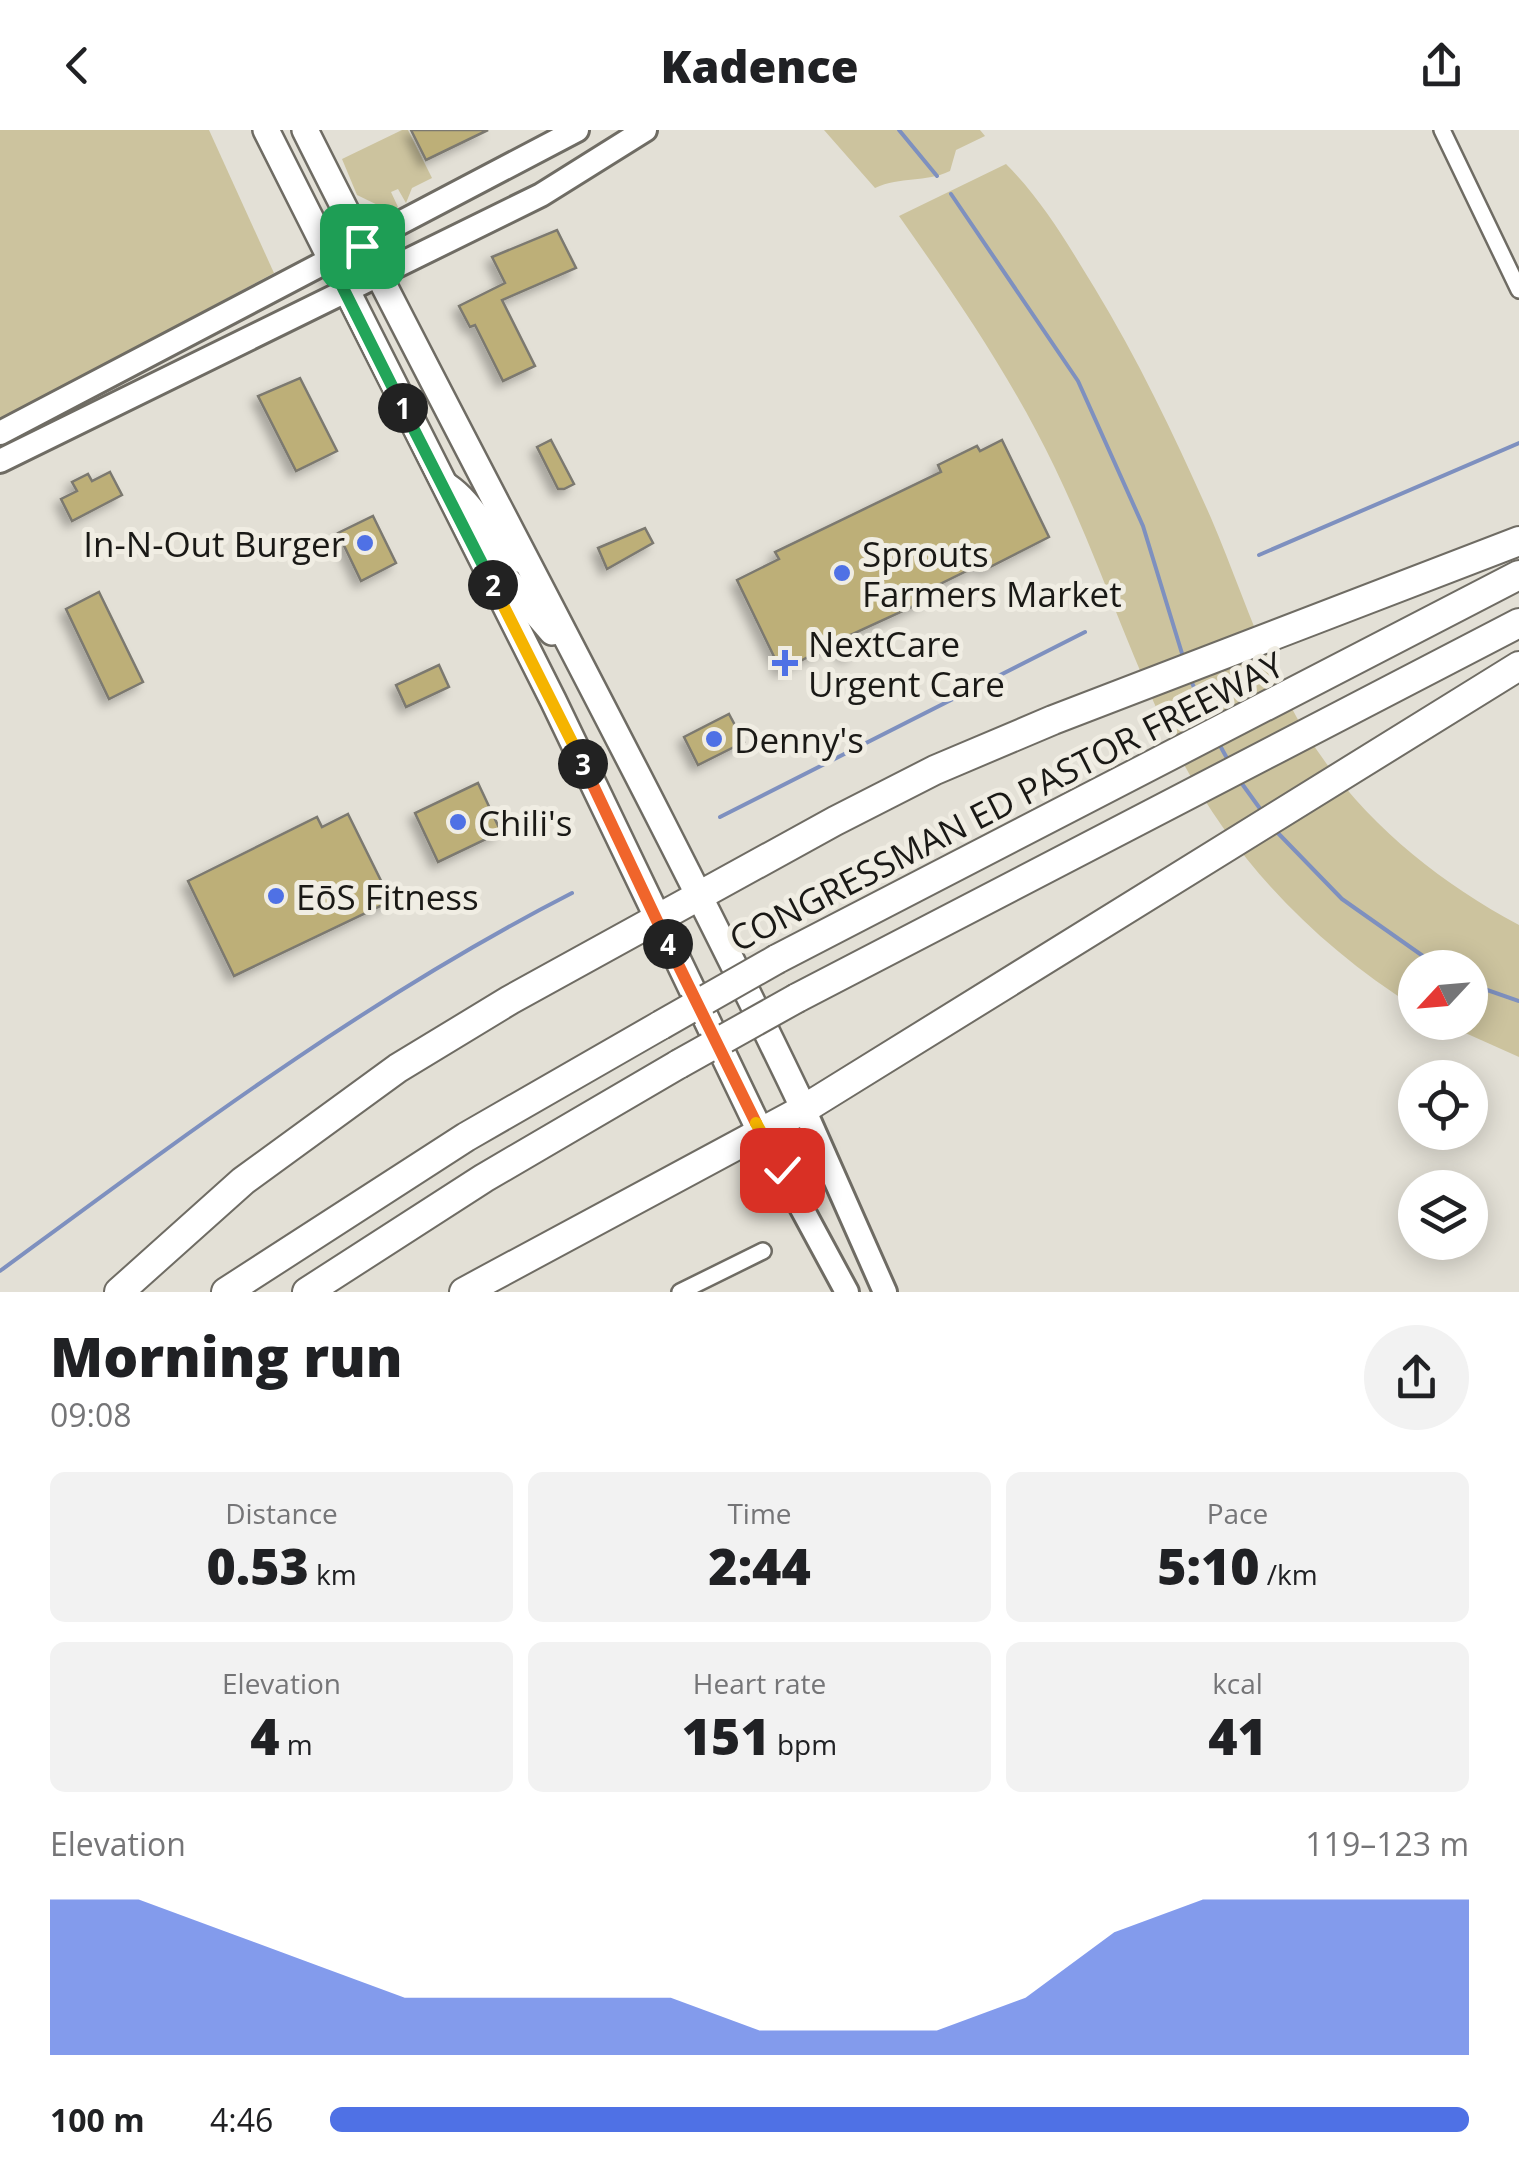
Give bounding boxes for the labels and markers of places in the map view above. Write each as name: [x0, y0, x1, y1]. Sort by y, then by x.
pin: [320, 204, 405, 289]
pin: 1: [378, 383, 428, 433]
place label: In-N-Out Burger: [83, 520, 345, 567]
place label: Sprouts Farmers Market: [862, 530, 1122, 617]
marker: In-N-Out Burger: [354, 532, 376, 554]
pin: 2: [468, 560, 518, 610]
marker: Sprouts Farmers Market: [831, 562, 853, 584]
place label: NextCare Urgent Care: [808, 620, 1005, 707]
marker: NextCare Urgent Care: [772, 650, 798, 676]
place label: Denny's: [734, 716, 864, 763]
marker: Denny's: [703, 728, 725, 750]
pin: 3: [558, 739, 608, 789]
place label: Chili's: [478, 799, 572, 846]
marker: Chili's: [447, 811, 469, 833]
place label: EōS Fitness: [296, 873, 479, 920]
marker: EōS Fitness: [265, 885, 287, 907]
pin: 4: [643, 919, 693, 969]
pin: [740, 1128, 825, 1213]

